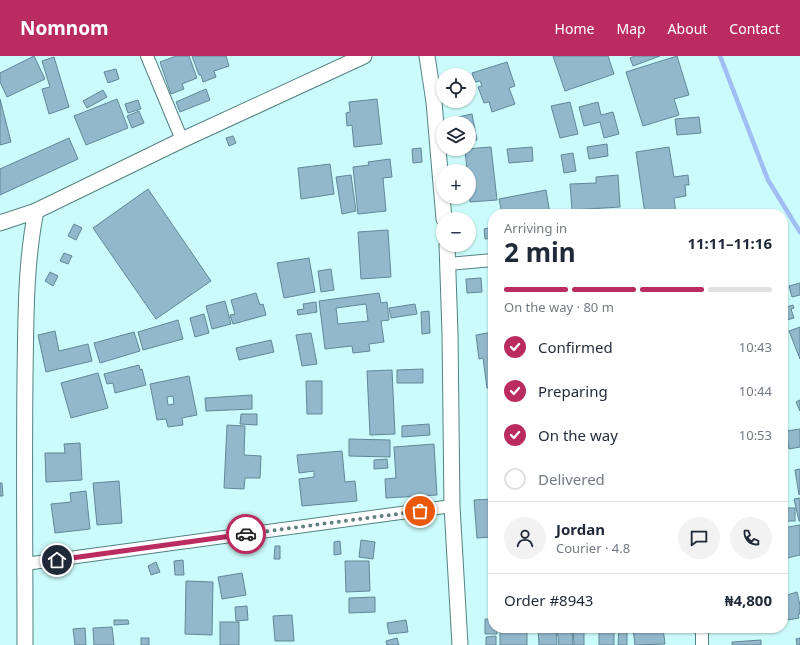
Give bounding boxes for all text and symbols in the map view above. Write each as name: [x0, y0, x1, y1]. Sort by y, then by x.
text: Nomnom: [20, 15, 109, 41]
text: Home: [555, 19, 594, 38]
text: Map: [616, 19, 646, 38]
text: About: [668, 19, 707, 38]
text: Contact: [729, 19, 780, 38]
map controls: [436, 68, 476, 252]
button: locate: [436, 68, 476, 108]
button: layers: [436, 116, 476, 156]
button: +: [436, 164, 476, 204]
button: −: [436, 212, 476, 252]
text: Arriving in: [504, 219, 567, 237]
text: 11:11–11:16: [687, 233, 772, 253]
text: 2 min: [504, 234, 576, 270]
text: On the way · 80 m: [504, 298, 614, 316]
icon: check: [504, 336, 526, 358]
text: Confirmed: [538, 337, 613, 357]
text: 10:43: [739, 338, 772, 356]
icon: check: [504, 380, 526, 402]
text: Preparing: [538, 381, 608, 401]
text: 10:44: [739, 382, 772, 400]
icon: check: [504, 424, 526, 446]
text: On the way: [538, 425, 618, 445]
text: 10:53: [739, 426, 772, 444]
text: Delivered: [538, 469, 605, 489]
pin: [403, 494, 437, 528]
icon: bag: [409, 500, 431, 522]
courier: [226, 514, 266, 554]
button: person: [504, 517, 546, 559]
button: chat: [678, 517, 720, 559]
button: phone: [730, 517, 772, 559]
text: Jordan: [556, 519, 605, 539]
icon: car: [235, 523, 257, 545]
text: Courier · 4.8: [556, 539, 630, 557]
pin: [40, 543, 74, 577]
icon: home: [46, 549, 68, 571]
text: Order #8943: [504, 590, 593, 610]
text: ₦4,800: [725, 590, 772, 610]

